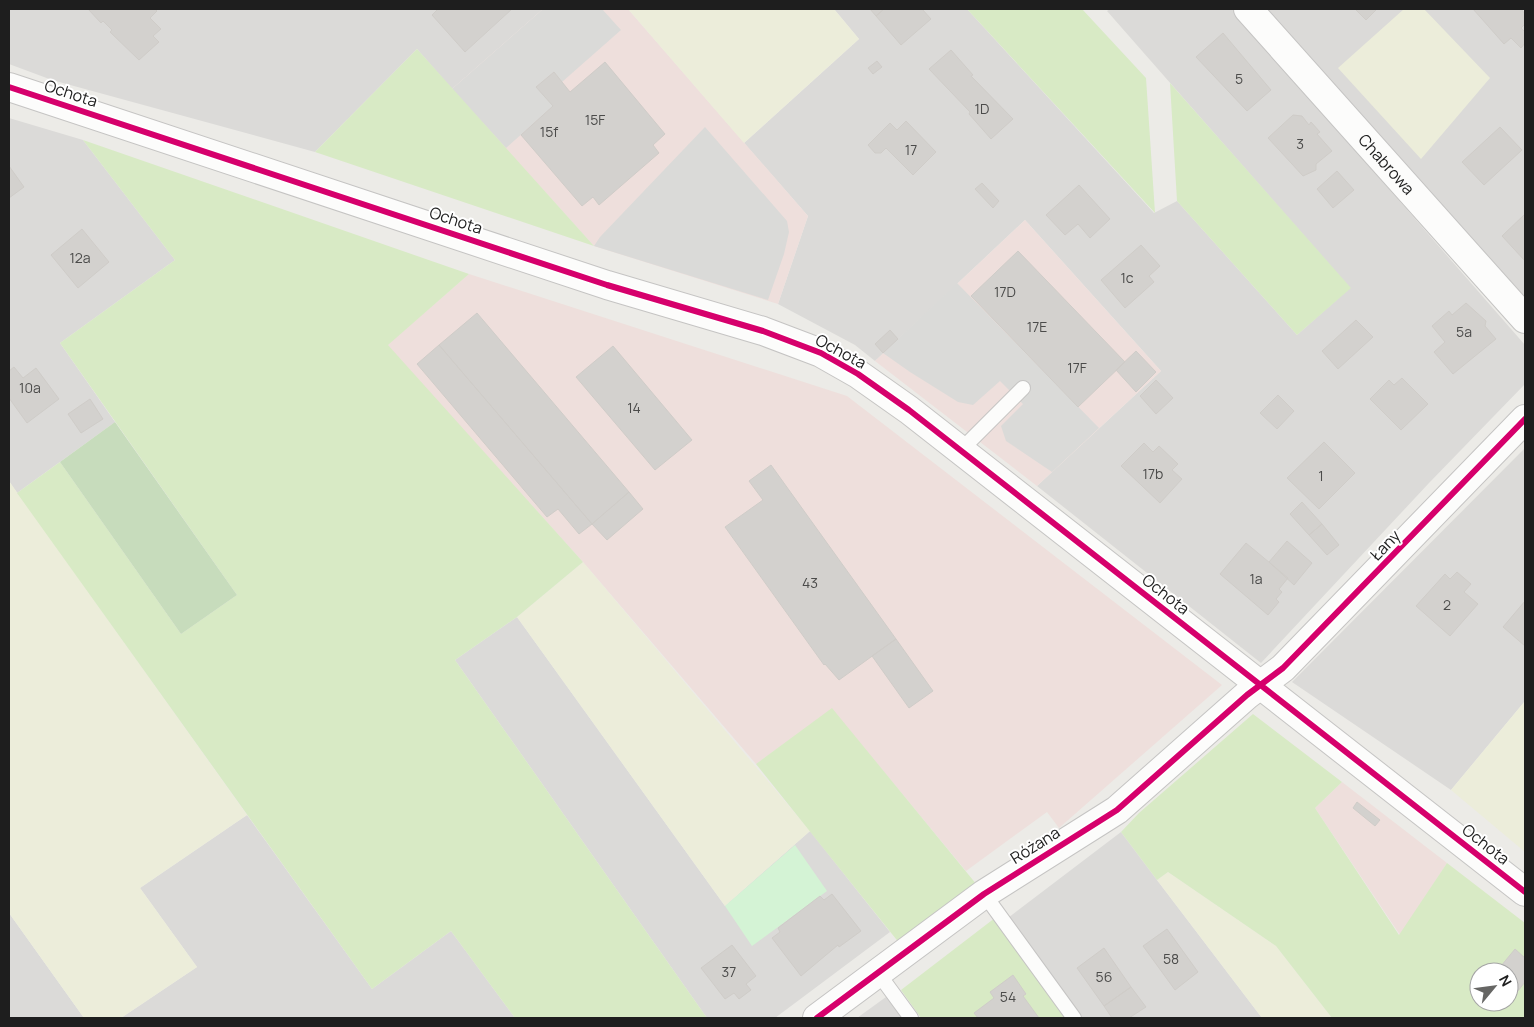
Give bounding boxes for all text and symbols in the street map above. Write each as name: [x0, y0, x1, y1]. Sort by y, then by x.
house number: 5: [1235, 69, 1243, 88]
street label: Ochota: [42, 74, 100, 112]
house number: 1D: [975, 99, 989, 118]
house number: 15F: [585, 110, 605, 129]
house number: 15f: [540, 122, 558, 141]
street label: Chabrowa: [1353, 129, 1420, 199]
house number: 3: [1296, 134, 1304, 153]
house number: 17: [905, 140, 917, 159]
street label: Ochota: [427, 201, 485, 239]
house number: 12a: [69, 248, 91, 267]
house number: 1c: [1120, 268, 1134, 287]
house number: 17D: [994, 282, 1016, 301]
house number: 17E: [1027, 317, 1047, 336]
house number: 5a: [1456, 322, 1472, 341]
street label: Ochota: [812, 328, 870, 374]
house number: 17F: [1067, 358, 1087, 377]
house number: 10a: [19, 378, 41, 397]
house number: 14: [627, 398, 641, 417]
house number: 17b: [1143, 464, 1163, 483]
house number: 1: [1318, 466, 1324, 485]
street label: Łany: [1365, 524, 1405, 565]
street label: Ochota: [1138, 568, 1194, 620]
house number: 1a: [1249, 569, 1263, 588]
house number: 43: [802, 573, 818, 592]
house number: 2: [1443, 595, 1451, 614]
street label: Ochota: [1458, 818, 1514, 870]
street label: Różana: [1006, 821, 1064, 869]
house number: 58: [1163, 949, 1179, 968]
house number: 37: [722, 962, 736, 981]
north arrow: [1469, 962, 1519, 1012]
house number: 56: [1096, 967, 1112, 986]
text: N: [1495, 971, 1517, 989]
house number: 54: [1000, 987, 1016, 1006]

